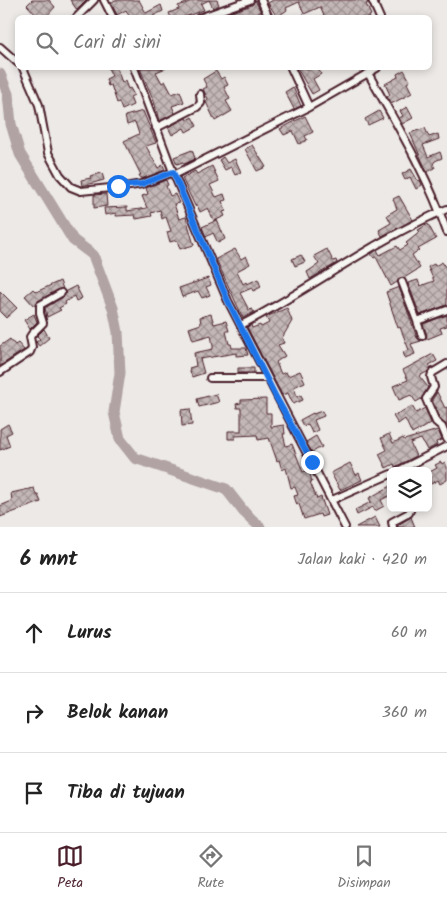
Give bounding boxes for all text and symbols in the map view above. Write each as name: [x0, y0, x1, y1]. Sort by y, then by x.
search box: [15, 15, 432, 70]
text: Cari di sini: [73, 28, 161, 58]
icon: search: [33, 29, 61, 57]
route start: [107, 175, 130, 198]
route end: [301, 451, 324, 474]
map controls: [387, 467, 432, 512]
button: layers: [387, 467, 432, 512]
text: 6 mnt: [20, 543, 78, 576]
text: Jalan kaki · 420 m: [297, 547, 427, 572]
text: Lurus: [67, 618, 112, 648]
icon: ahead: [20, 619, 48, 647]
text: 60 m: [391, 620, 427, 645]
text: Belok kanan: [67, 698, 168, 728]
icon: right: [20, 699, 48, 727]
text: 360 m: [382, 700, 427, 725]
text: Tiba di tujuan: [67, 778, 185, 808]
icon: arrive: [20, 779, 48, 807]
tab: Peta: [56, 842, 84, 894]
tab: Rute: [197, 842, 225, 894]
tab: Disimpan: [337, 842, 391, 894]

